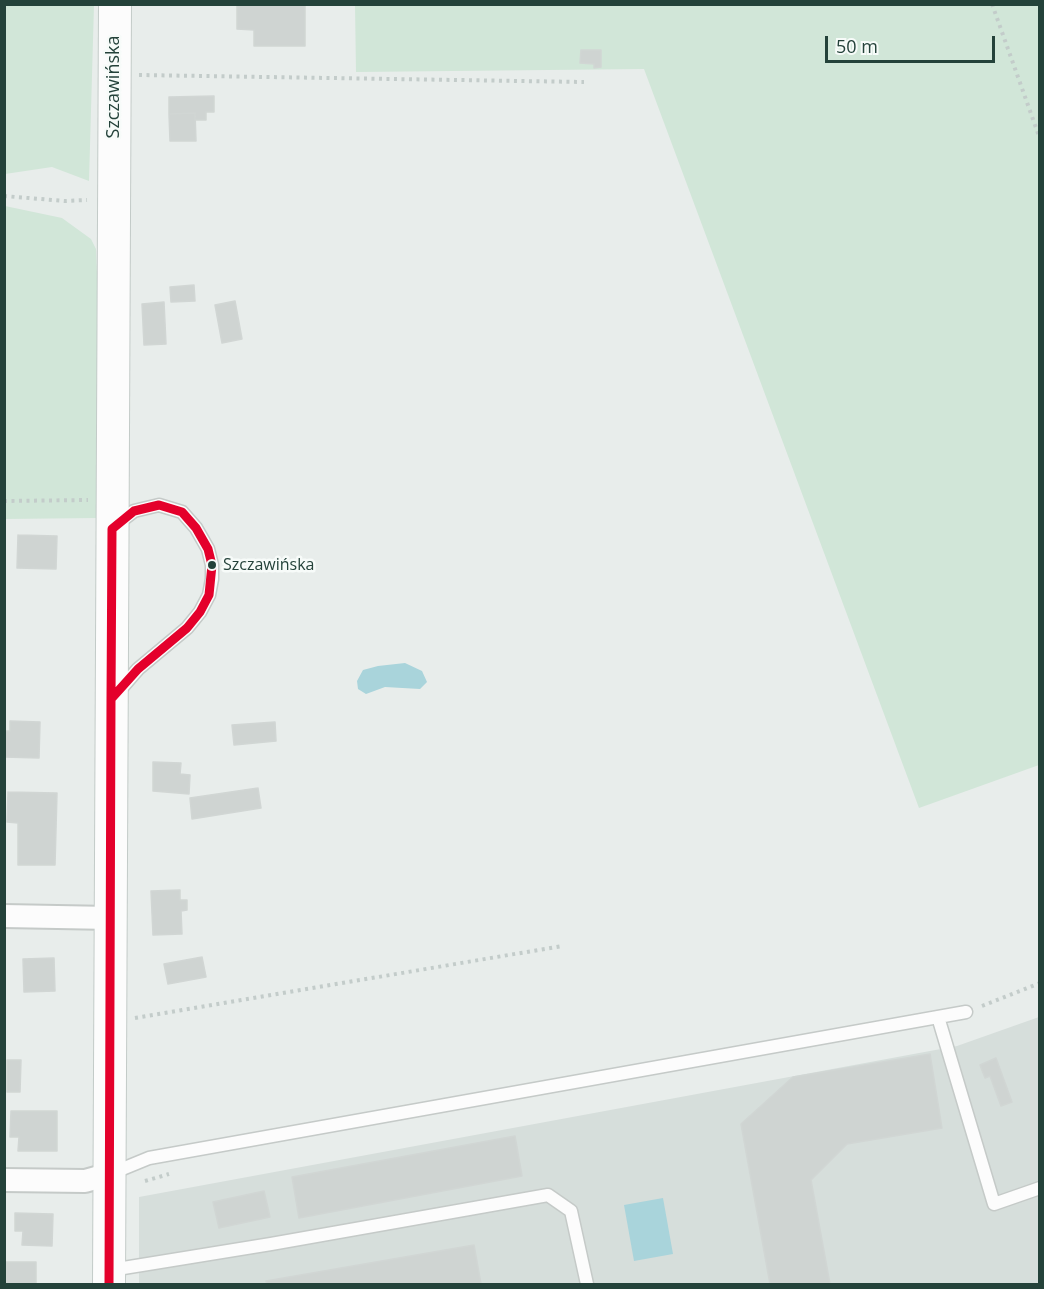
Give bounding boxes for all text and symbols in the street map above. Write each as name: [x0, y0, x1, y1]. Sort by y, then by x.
scale bar: [828, 24, 998, 62]
text: 50 m: [836, 34, 878, 58]
street label: Szczawińska: [103, 36, 125, 138]
place label: Szczawińska: [223, 555, 314, 575]
marker: Szczawińska: [206, 559, 218, 571]

